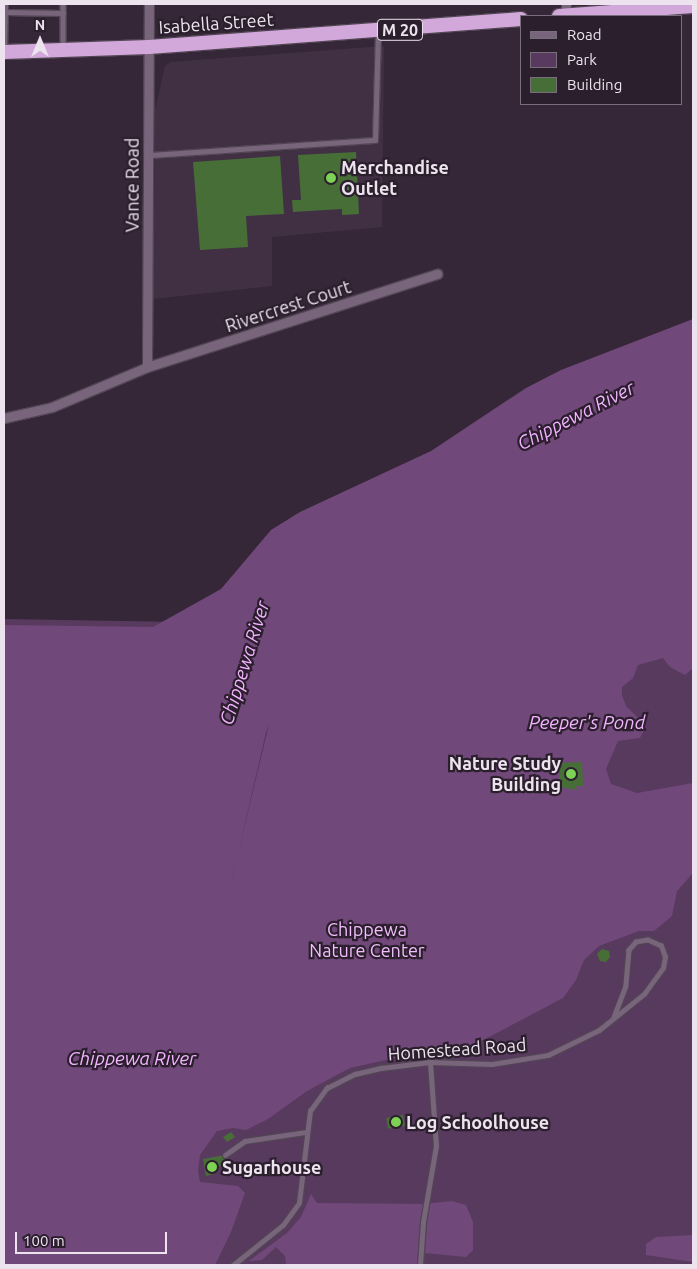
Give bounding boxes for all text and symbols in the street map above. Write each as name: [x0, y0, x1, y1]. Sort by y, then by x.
street label: Isabella Street: [158, 8, 274, 38]
north arrow: [15, 15, 65, 65]
legend: [520, 15, 682, 105]
road number: M 20: [376, 16, 424, 44]
text: N: [35, 17, 45, 33]
text: Road: [567, 26, 602, 43]
text: Park: [567, 51, 597, 68]
text: Building: [567, 76, 622, 93]
street label: Vance Road: [121, 138, 143, 232]
place label: Merchandise Outlet: [341, 157, 449, 200]
marker: Merchandise Outlet: [325, 172, 337, 184]
street label: Rivercrest Court: [222, 276, 354, 336]
water label: Chippewa River: [513, 377, 639, 455]
water label: Chippewa River: [215, 598, 275, 728]
water label: Peeper's Pond: [529, 712, 645, 734]
place label: Nature Study Building: [449, 753, 561, 796]
marker: Nature Study Building: [565, 768, 577, 780]
park label: Chippewa Nature Center: [309, 919, 425, 962]
street label: Homestead Road: [387, 1033, 527, 1065]
water label: Chippewa River: [68, 1048, 196, 1070]
place label: Log Schoolhouse: [406, 1111, 549, 1133]
marker: Log Schoolhouse: [390, 1116, 402, 1128]
place label: Sugarhouse: [222, 1156, 321, 1178]
marker: Sugarhouse: [206, 1161, 218, 1173]
scale bar: [18, 1222, 170, 1254]
text: 100 m: [23, 1232, 65, 1249]

